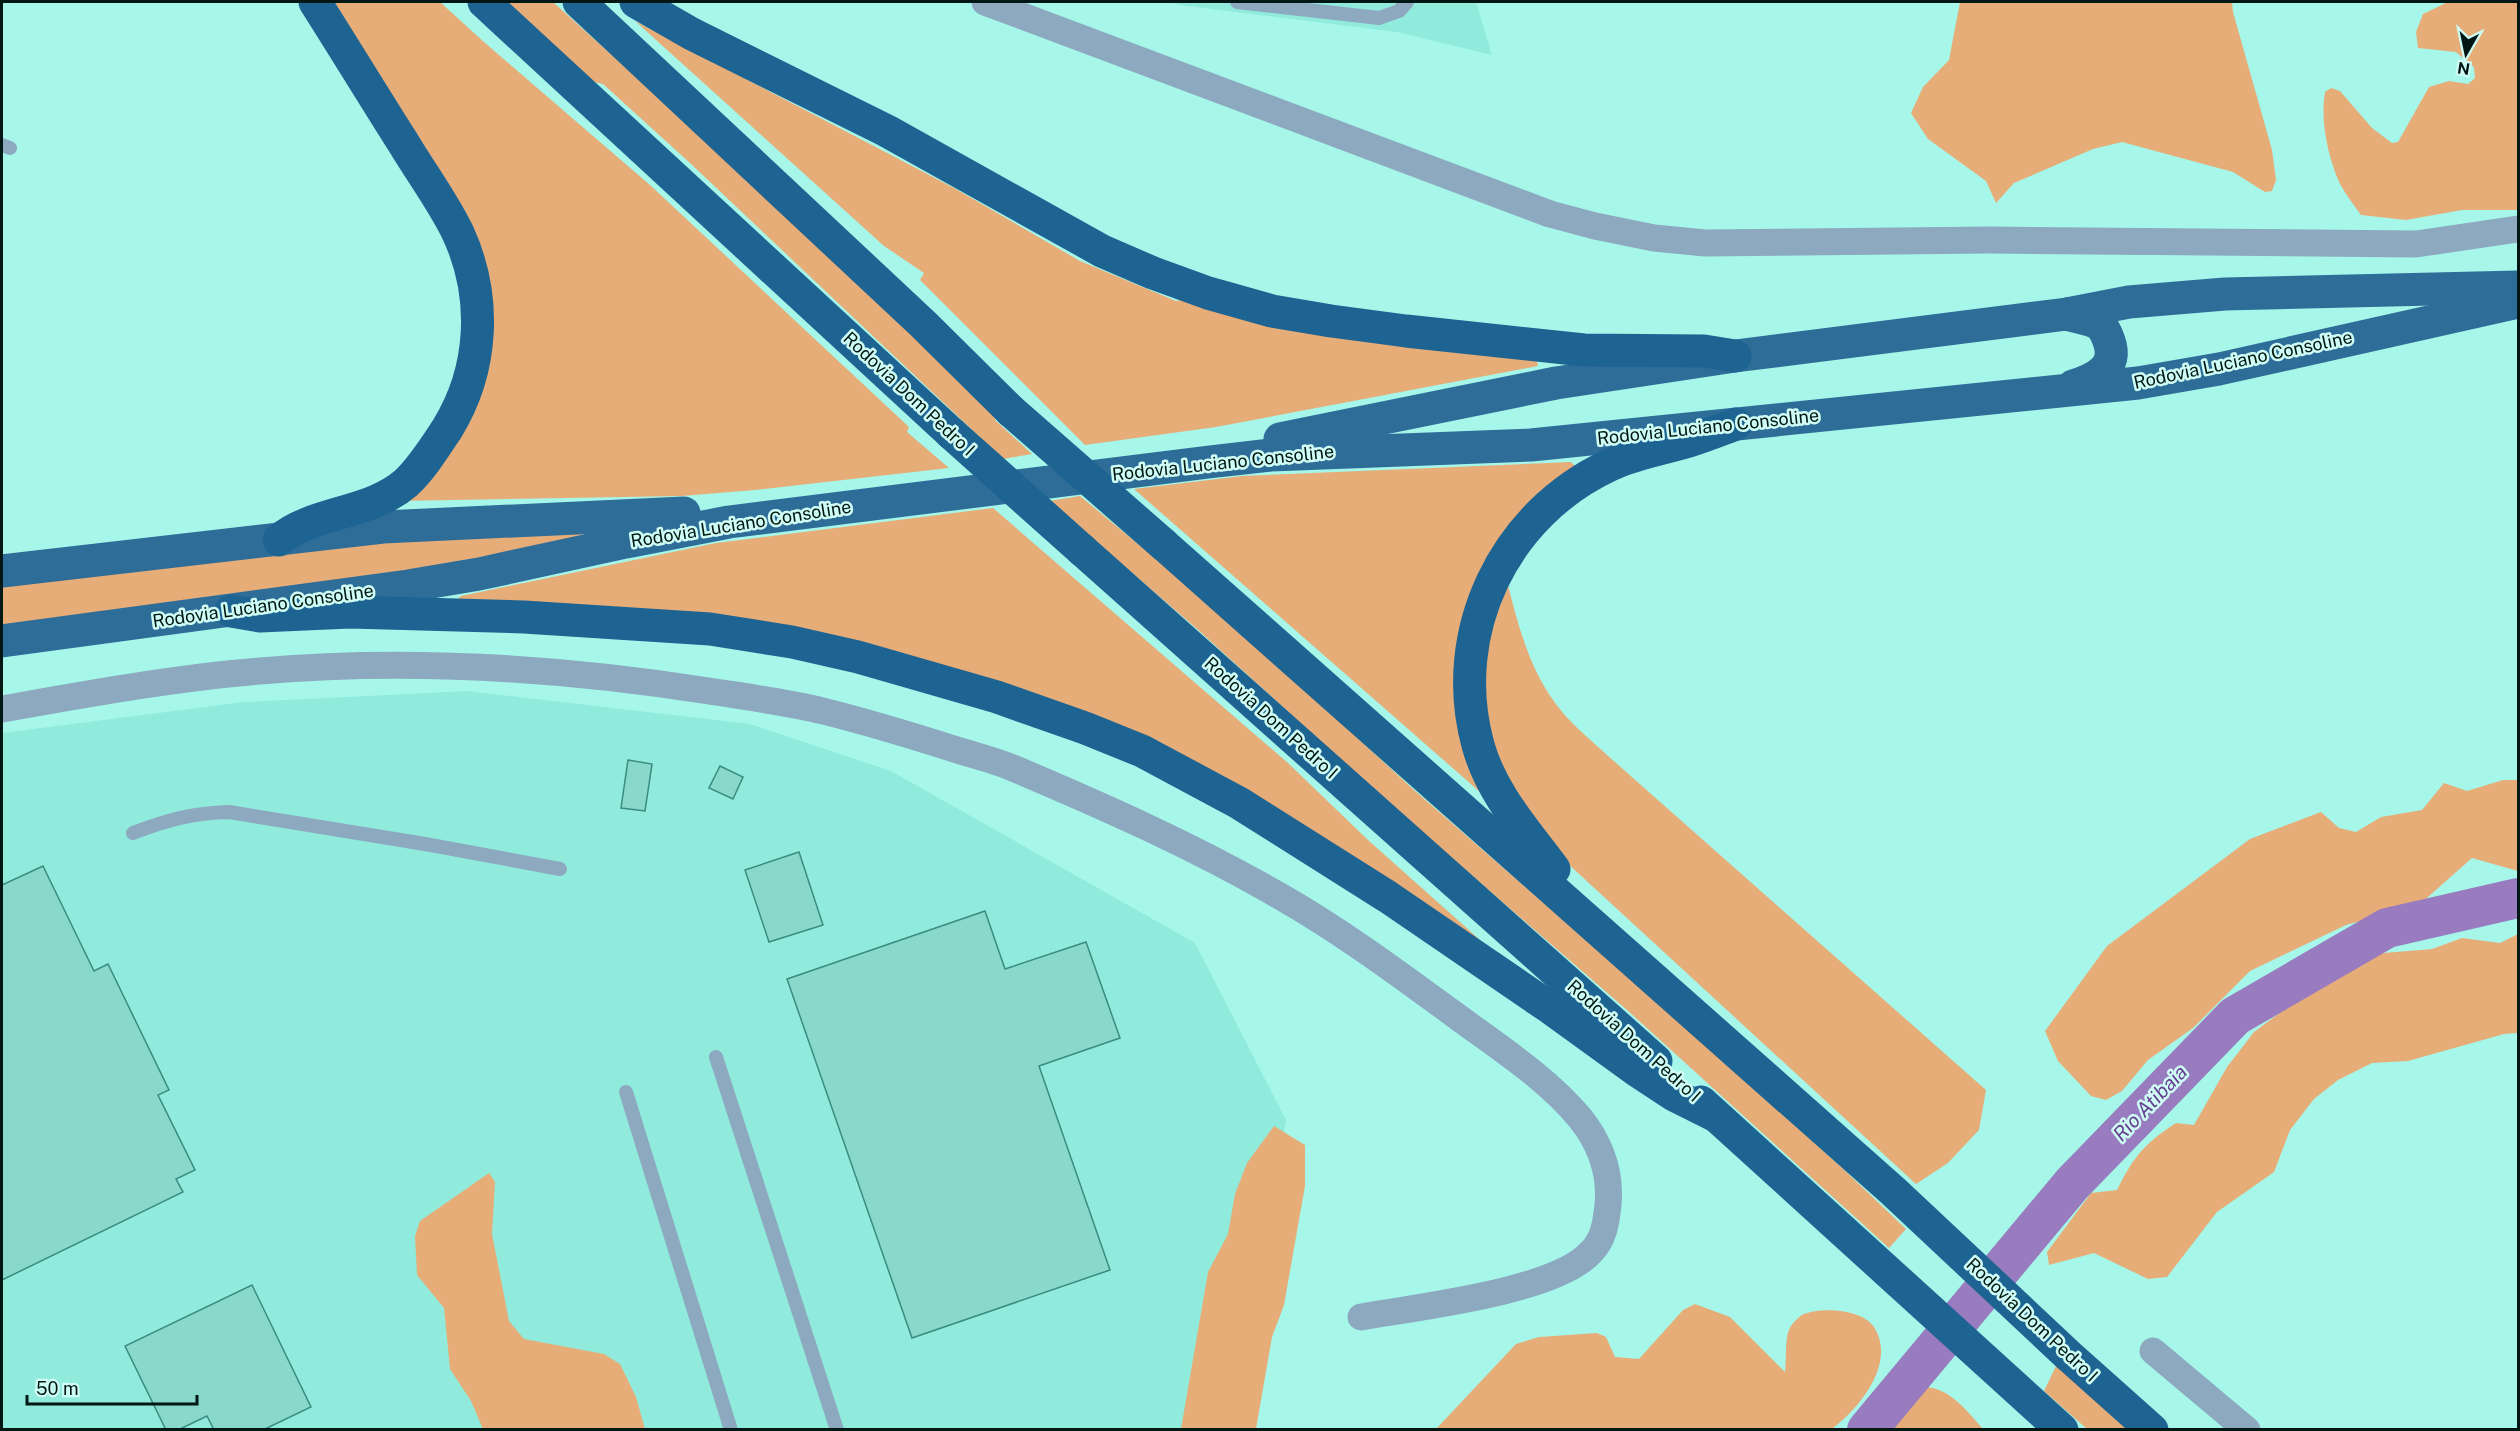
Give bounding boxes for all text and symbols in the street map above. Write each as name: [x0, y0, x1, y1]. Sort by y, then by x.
north arrow: [2436, 24, 2496, 84]
text: N: [2456, 58, 2471, 79]
street label: Rodovia Luciano Consoline: [2132, 326, 2354, 393]
street label: Rodovia Dom Pedro I: [839, 327, 979, 460]
street label: Rodovia Luciano Consoline: [1596, 404, 1820, 449]
street label: Rodovia Luciano Consoline: [1111, 440, 1335, 485]
street label: Rodovia Luciano Consoline: [629, 496, 853, 551]
street label: Rodovia Luciano Consoline: [151, 580, 375, 631]
street label: Rodovia Dom Pedro I: [1200, 652, 1342, 783]
street label: Rodovia Dom Pedro I: [1563, 975, 1705, 1106]
water label: Rio Atibaia: [2108, 1060, 2192, 1146]
street label: Rodovia Dom Pedro I: [1962, 1253, 2102, 1386]
scale bar: [27, 1368, 196, 1406]
text: 50 m: [36, 1378, 79, 1399]

